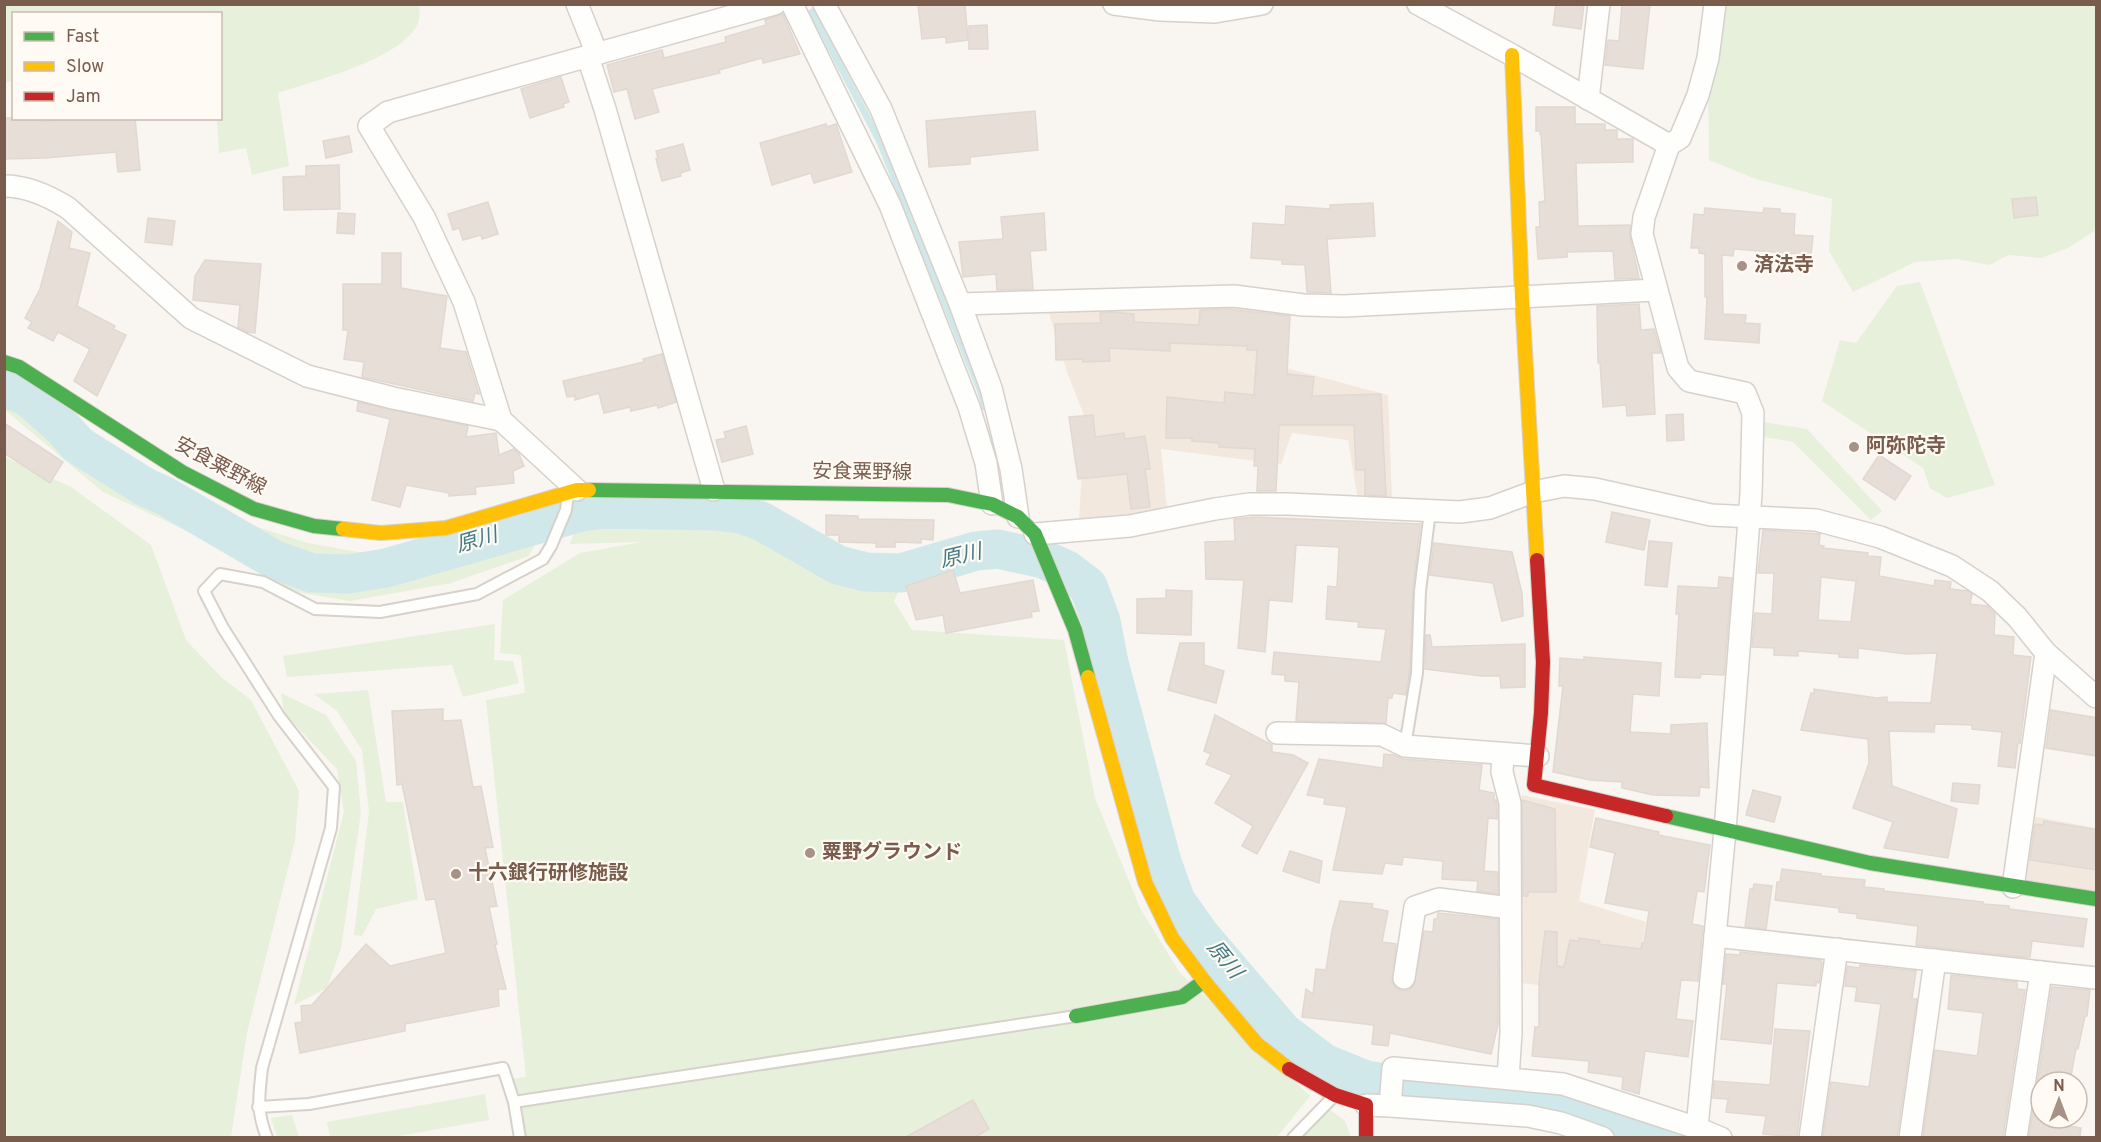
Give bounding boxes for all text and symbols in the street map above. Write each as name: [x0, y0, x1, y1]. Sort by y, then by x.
legend: [12, 12, 222, 120]
text: Fast: [66, 26, 99, 49]
text: Slow: [66, 56, 104, 79]
text: Jam: [66, 86, 101, 109]
place label: 済法寺: [1754, 253, 1814, 279]
marker: 済法寺: [1735, 259, 1749, 273]
street label: 安食粟野線: [170, 432, 270, 502]
place label: 阿弥陀寺: [1866, 434, 1946, 460]
marker: 阿弥陀寺: [1847, 440, 1861, 454]
street label: 安食粟野線: [812, 459, 912, 487]
water label: 原川: [453, 522, 503, 560]
water label: 原川: [938, 539, 986, 575]
place label: 粟野グラウンド: [822, 840, 962, 866]
marker: 粟野グラウンド: [803, 846, 817, 860]
place label: 十六銀行研修施設: [468, 861, 628, 887]
marker: 十六銀行研修施設: [449, 867, 463, 881]
water label: 原川: [1200, 935, 1249, 986]
north arrow: [2029, 1070, 2089, 1130]
text: N: [2053, 1077, 2065, 1097]

